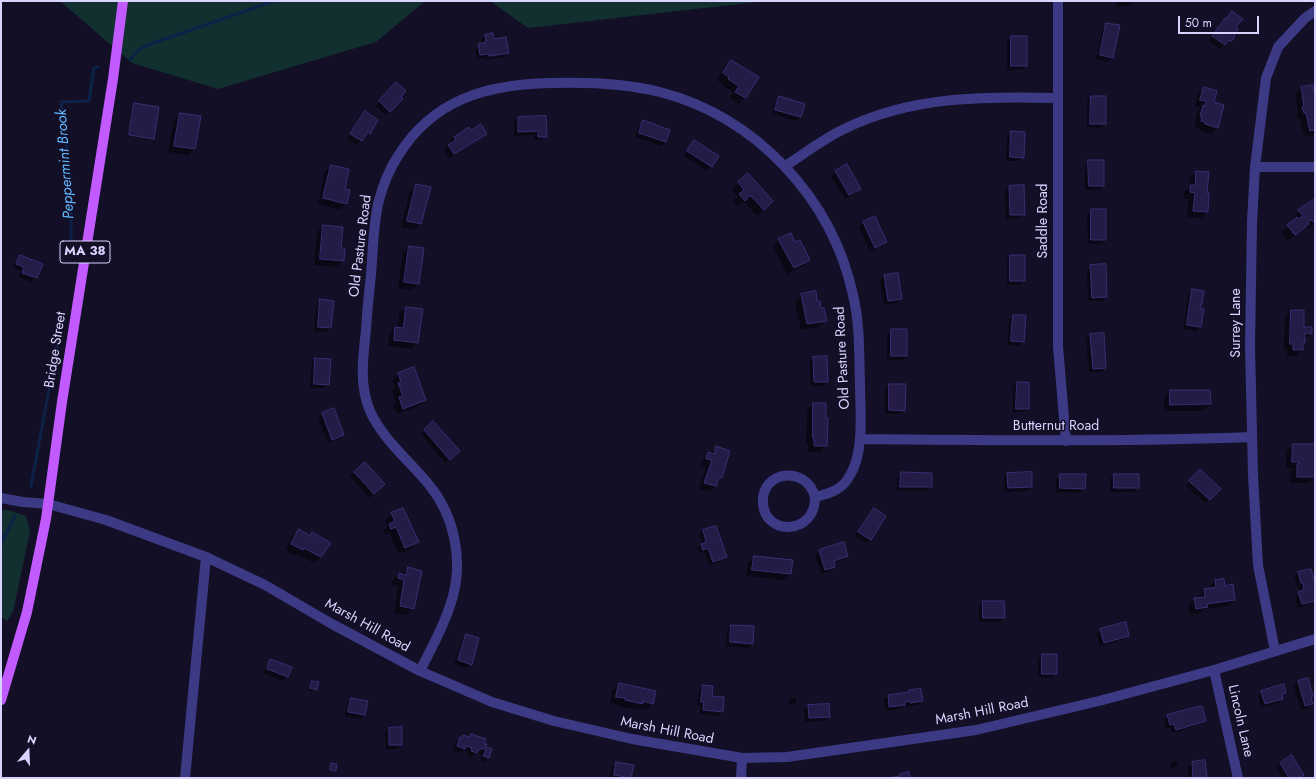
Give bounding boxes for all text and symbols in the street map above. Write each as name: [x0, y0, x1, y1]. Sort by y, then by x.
scale bar: [1180, 8, 1261, 34]
text: 50 m: [1185, 14, 1212, 32]
water label: Peppermint Brook: [53, 108, 79, 220]
street label: Saddle Road: [1036, 183, 1052, 259]
street label: Old Pasture Road: [346, 194, 376, 298]
road number: MA 38: [60, 241, 110, 263]
street label: Surrey Lane: [1229, 288, 1245, 358]
street label: Old Pasture Road: [832, 306, 854, 410]
street label: Bridge Street: [42, 311, 70, 389]
street label: Butternut Road: [1013, 419, 1099, 435]
street label: Marsh Hill Road: [322, 596, 412, 656]
street label: Lincoln Lane: [1223, 683, 1257, 759]
street label: Marsh Hill Road: [934, 695, 1030, 729]
street label: Marsh Hill Road: [619, 714, 715, 748]
north arrow: [8, 731, 48, 771]
text: N: [25, 731, 39, 749]

